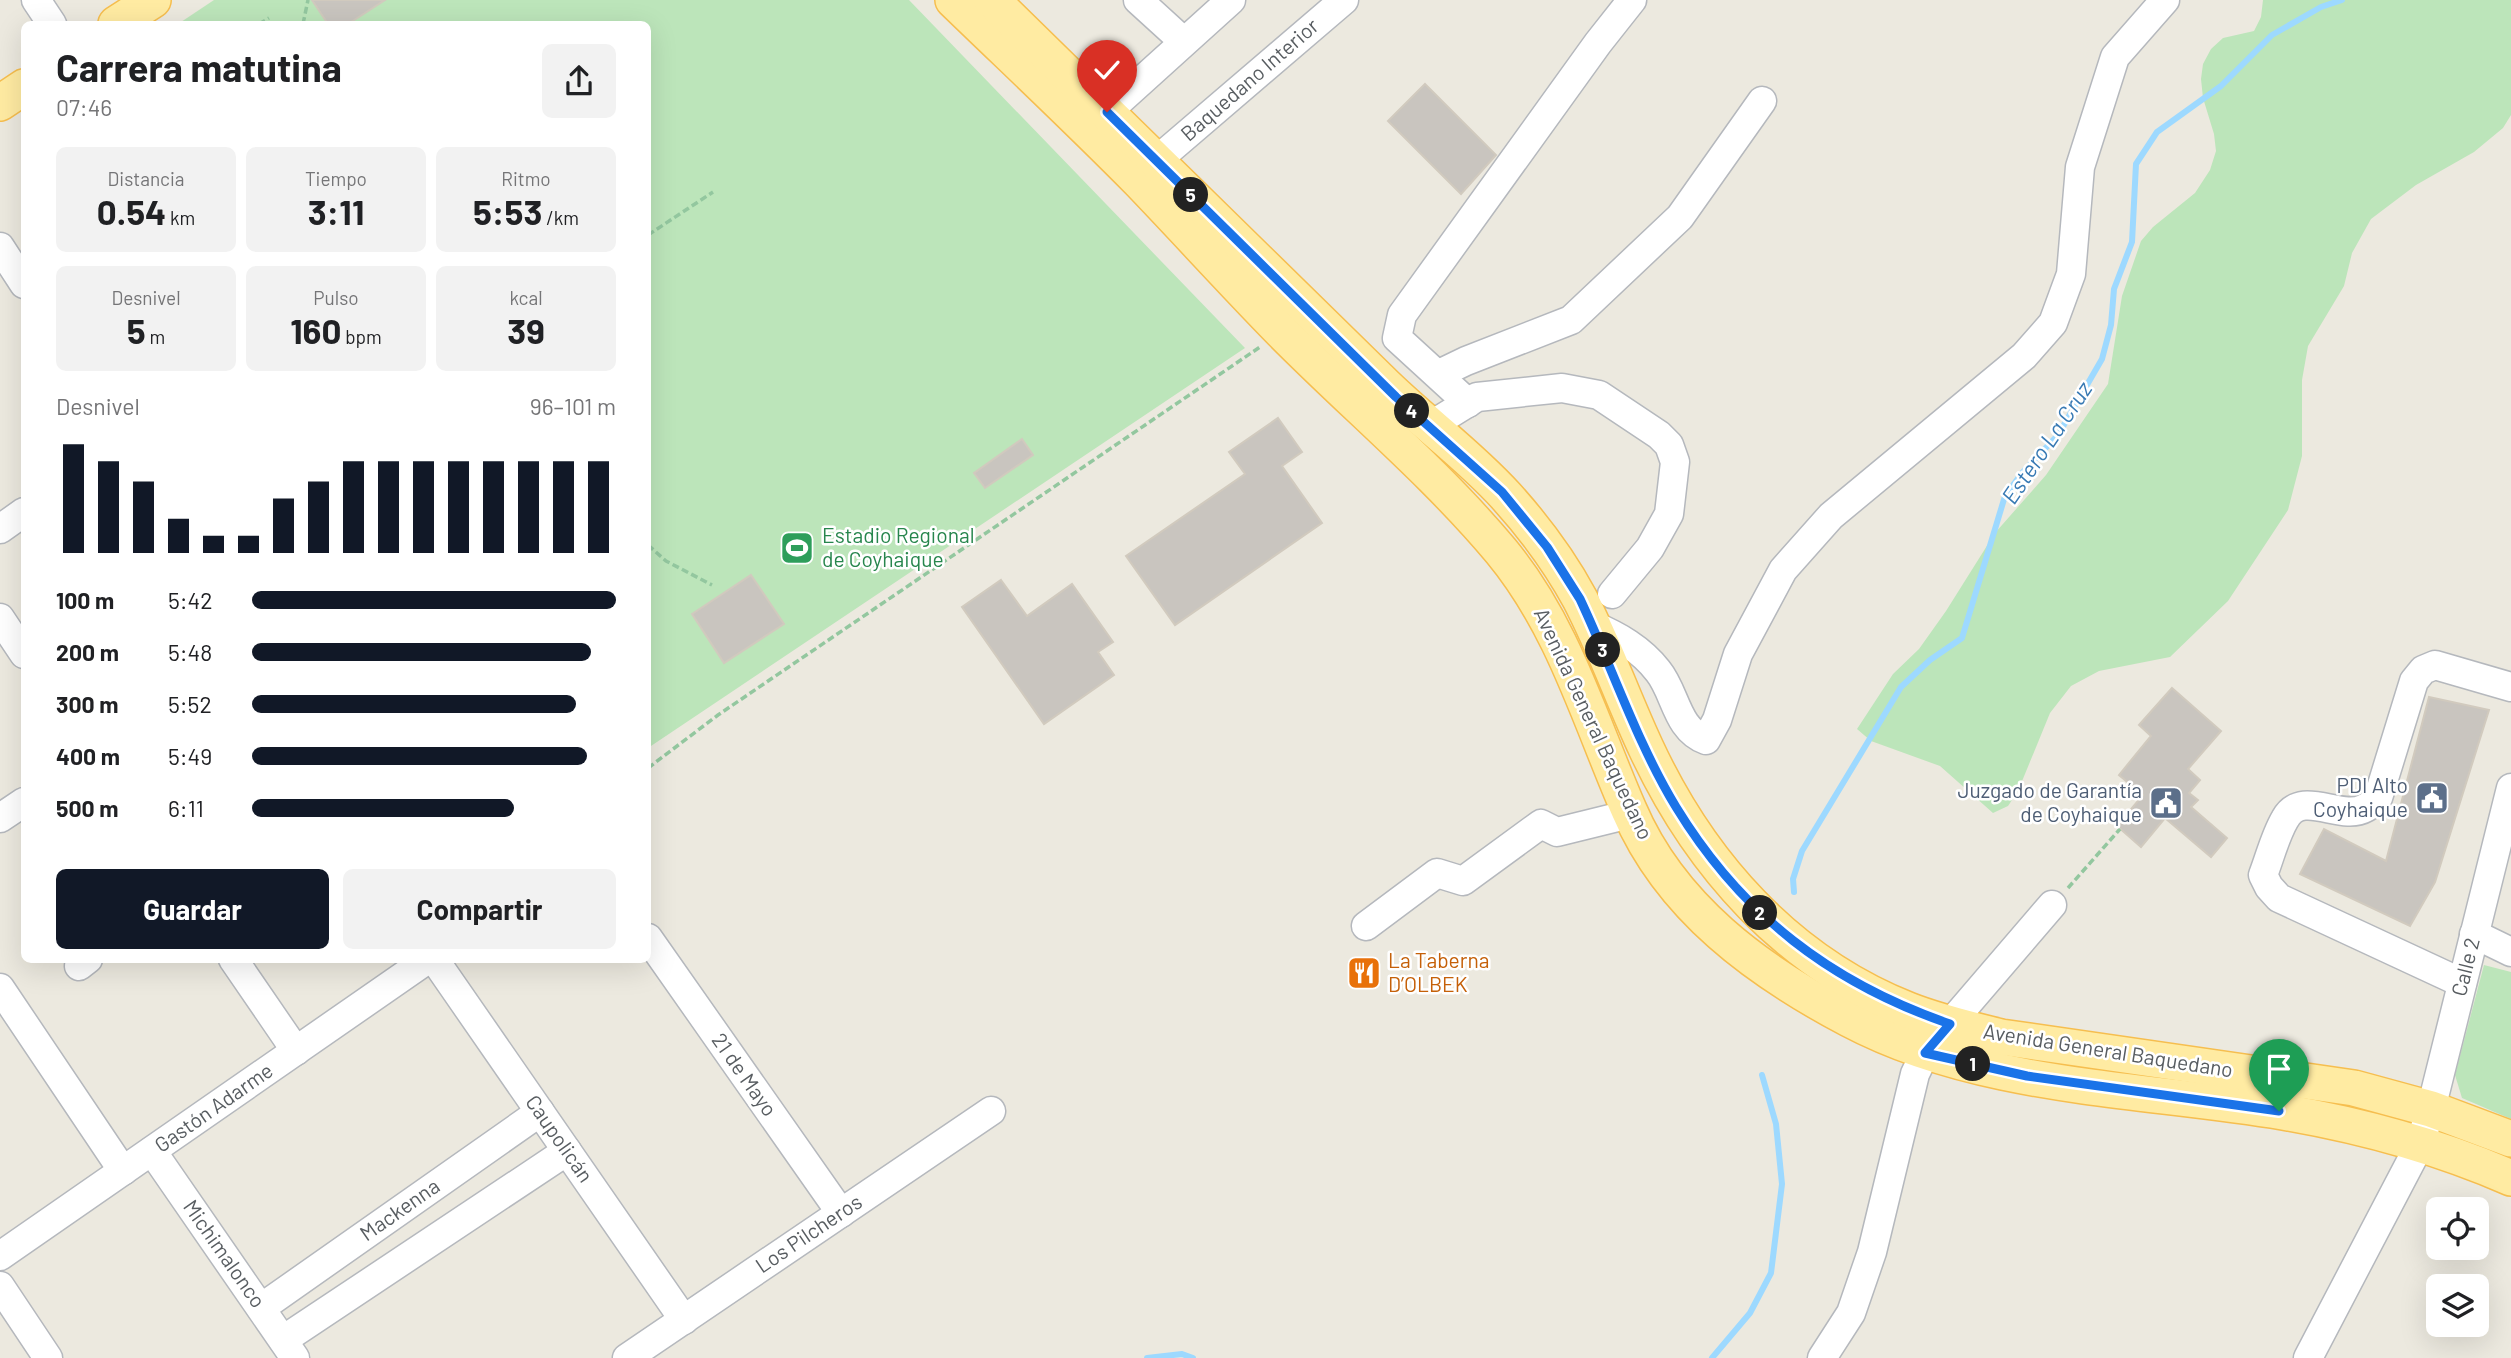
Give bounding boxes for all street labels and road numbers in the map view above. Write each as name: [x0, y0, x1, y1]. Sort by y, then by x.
street label: Baquedano Interior: [1175, 12, 1323, 145]
street label: Avenida General Baquedano: [1530, 604, 1659, 843]
street label: Calle 2: [2445, 935, 2484, 999]
street label: Avenida General Baquedano: [1982, 1017, 2235, 1082]
street label: 21 de Mayo: [708, 1028, 783, 1121]
street label: Gastón Adarme: [149, 1057, 277, 1157]
street label: Caupolicán: [521, 1090, 599, 1187]
street label: Mackenna: [355, 1172, 444, 1245]
street label: Los Pilcheros: [750, 1188, 866, 1277]
street label: Michimalonco: [179, 1194, 272, 1312]

